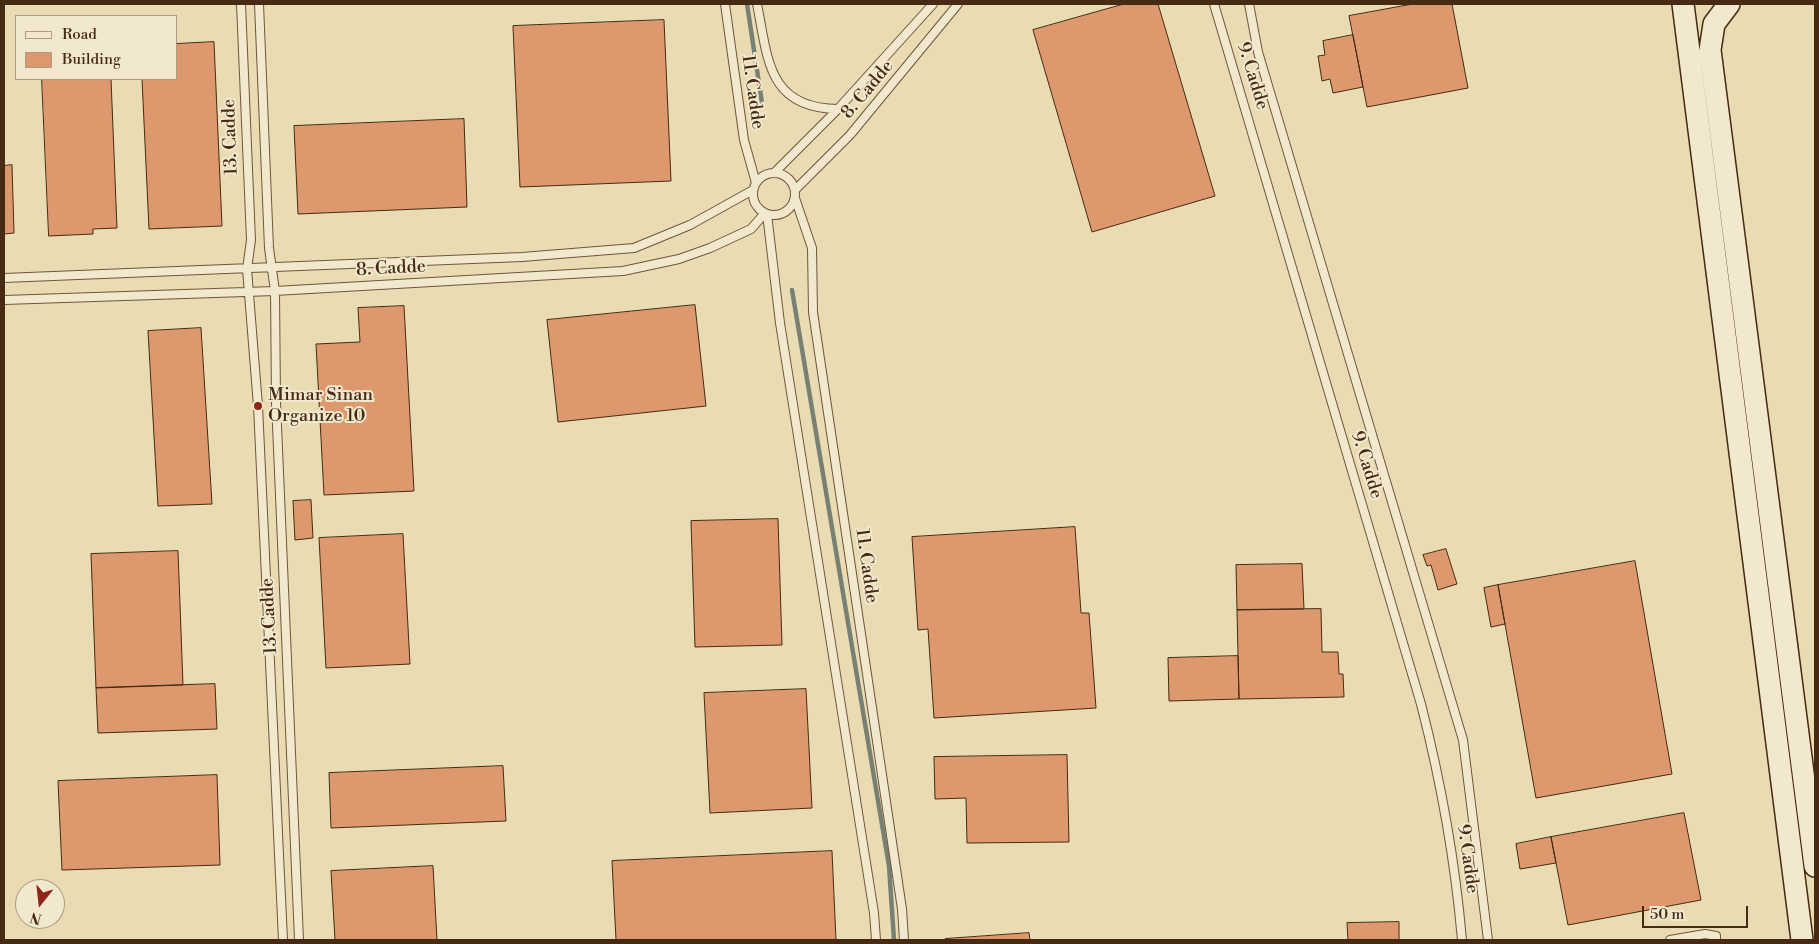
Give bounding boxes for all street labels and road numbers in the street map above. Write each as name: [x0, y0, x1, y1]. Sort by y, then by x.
street label: 9. Cadde: [1231, 40, 1273, 112]
street label: 11. Cadde: [736, 53, 768, 131]
street label: 8. Cadde: [837, 56, 899, 124]
street label: 13. Cadde: [219, 98, 243, 176]
street label: 8. Cadde: [356, 256, 426, 282]
street label: 9. Cadde: [1345, 429, 1387, 501]
street label: 11. Cadde: [850, 527, 882, 605]
street label: 13. Cadde: [257, 577, 283, 655]
street label: 9. Cadde: [1451, 823, 1483, 895]

